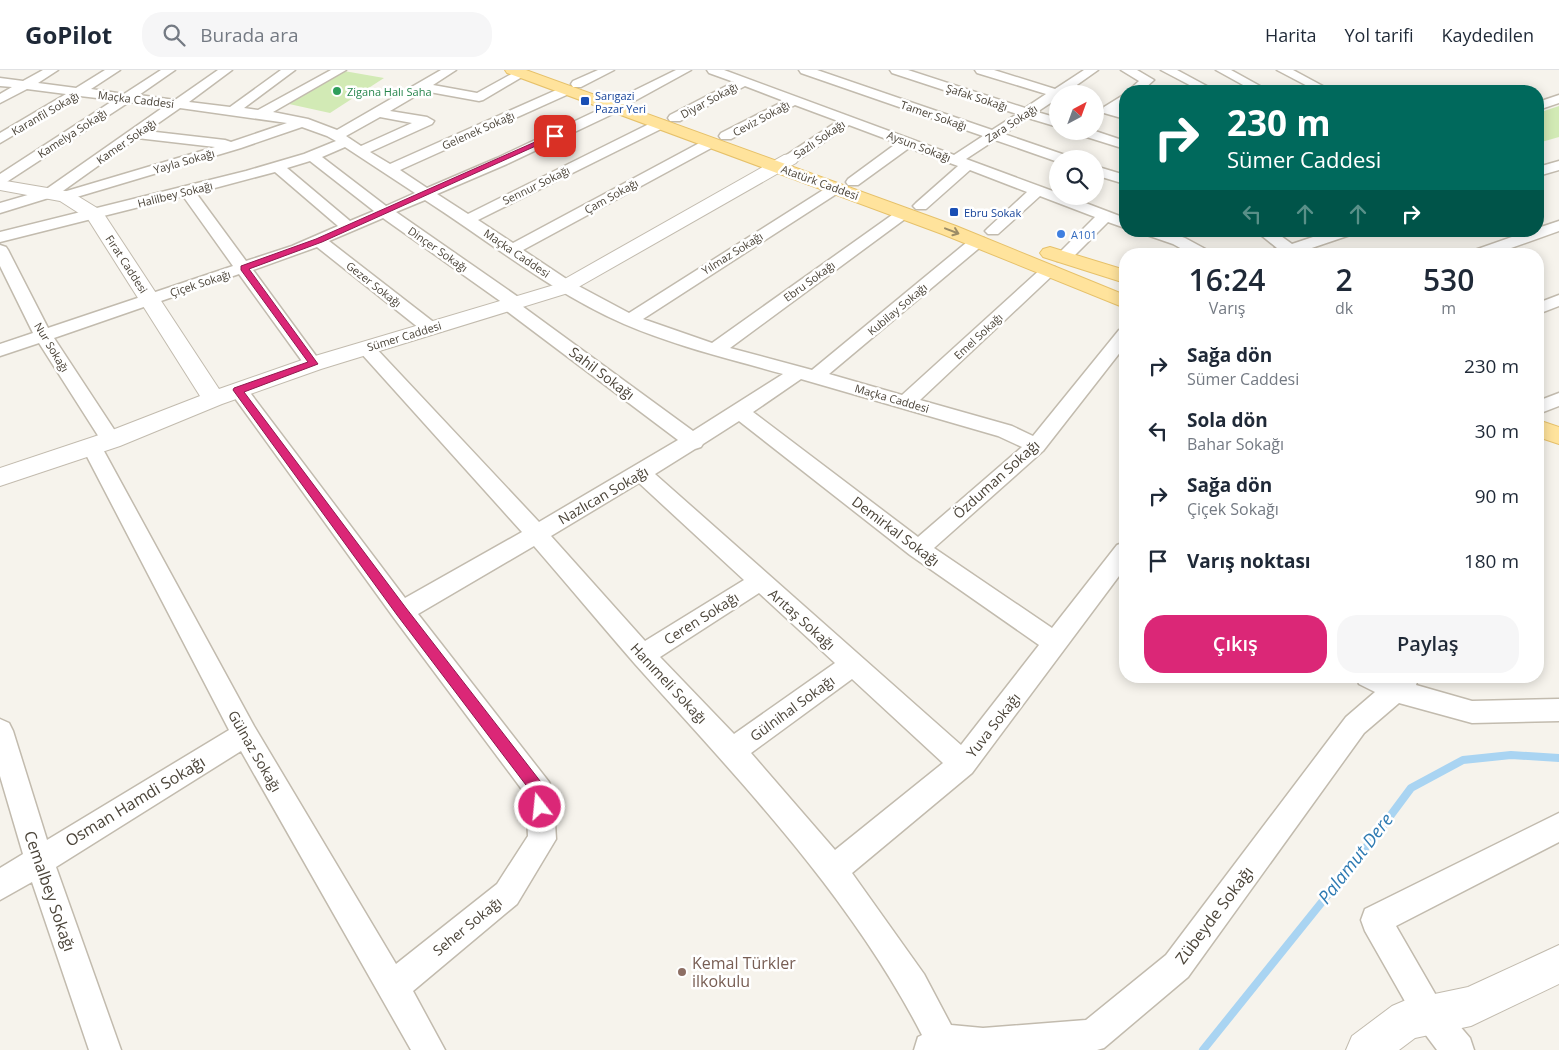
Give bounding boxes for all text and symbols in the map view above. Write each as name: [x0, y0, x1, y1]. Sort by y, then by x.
search box: [142, 12, 492, 57]
text: GoPilot: [25, 18, 112, 51]
icon: search: [160, 21, 188, 49]
text: Burada ara: [200, 22, 298, 48]
text: Harita: [1265, 23, 1317, 47]
text: Yol tarifi: [1345, 23, 1414, 47]
text: Kaydedilen: [1442, 23, 1534, 47]
street label: Diyar Sokağı: [678, 79, 740, 121]
street label: Şafak Sokağı: [944, 80, 1010, 114]
place label: Zigana Halı Saha: [347, 84, 432, 99]
marker: Zigana Halı Saha: [331, 85, 343, 97]
north arrow: [1049, 85, 1104, 140]
map controls: [1049, 85, 1104, 205]
street label: Maçka Caddesi: [97, 87, 175, 111]
street label: Karanfil Sokağı: [9, 88, 81, 138]
place label: Sarıgazi Pazar Yeri: [595, 88, 646, 116]
marker: Sarıgazi Pazar Yeri: [579, 95, 591, 107]
street label: Ceviz Sokağı: [730, 97, 792, 139]
street label: Tamer Sokağı: [899, 97, 969, 133]
text: 230 m: [1227, 99, 1331, 146]
street label: Zara Sokağı: [982, 101, 1040, 145]
street label: Kamelya Sokağı: [34, 105, 110, 161]
icon: right: [1144, 105, 1209, 170]
street label: Gelenek Sokağı: [439, 107, 517, 153]
street label: Kamer Sokağı: [93, 115, 159, 167]
pin: [534, 115, 576, 157]
street label: Sazlı Sokağı: [790, 116, 848, 162]
icon: arrive: [541, 122, 569, 150]
street label: Aysun Sokağı: [885, 127, 953, 165]
text: Sümer Caddesi: [1227, 144, 1381, 174]
street label: Yayla Sokağı: [152, 145, 216, 177]
button: search: [1049, 150, 1104, 205]
street label: Atatürk Caddesi: [779, 161, 861, 203]
street label: Sennur Sokağı: [500, 162, 572, 208]
street label: Çam Sokağı: [581, 175, 641, 217]
street label: Halilbey Sokağı: [136, 177, 214, 211]
icon: left: [1238, 200, 1266, 228]
icon: ahead: [1291, 200, 1319, 228]
icon: ahead: [1344, 200, 1372, 228]
icon: right: [1397, 200, 1425, 228]
place label: Ebru Sokak: [964, 205, 1021, 220]
marker: Ebru Sokak: [948, 206, 960, 218]
street label: Dinçer Sokağı: [405, 223, 471, 275]
street label: Maçka Caddesi: [481, 225, 553, 281]
one-way arrow: [944, 227, 959, 236]
place label: A101: [1071, 227, 1097, 242]
street label: Yılmaz Sokağı: [699, 228, 765, 278]
marker: A101: [1055, 228, 1067, 240]
street label: Fırat Caddesi: [103, 232, 151, 296]
street label: Ebru Sokağı: [780, 257, 838, 305]
street label: Gezer Sokağı: [343, 258, 405, 310]
text: 16:24: [1189, 259, 1265, 300]
text: 2: [1336, 259, 1353, 300]
text: 530: [1423, 259, 1474, 300]
street label: Çiçek Sokağı: [168, 266, 232, 300]
street label: Kubilay Sokağı: [864, 280, 930, 338]
text: Varış: [1209, 297, 1245, 319]
text: dk: [1335, 297, 1353, 319]
text: m: [1441, 297, 1456, 319]
street label: Emel Sokağı: [950, 310, 1006, 362]
street label: Sümer Caddesi: [365, 318, 443, 354]
street label: Nur Sokağı: [31, 319, 73, 375]
street label: Sahil Sokağı: [565, 342, 639, 404]
text: Sağa dön: [1187, 342, 1272, 368]
icon: right: [1144, 352, 1172, 380]
text: 230 m: [1464, 353, 1519, 379]
text: Sümer Caddesi: [1187, 368, 1299, 390]
street label: Maçka Caddesi: [853, 380, 931, 416]
text: Sola dön: [1187, 407, 1268, 433]
icon: left: [1144, 417, 1172, 445]
text: 30 m: [1475, 418, 1519, 444]
text: Bahar Sokağı: [1187, 433, 1284, 455]
street label: Özduman Sokağı: [949, 435, 1043, 523]
street label: Nazlıcan Sokağı: [555, 462, 651, 528]
text: Sağa dön: [1187, 472, 1272, 498]
icon: right: [1144, 482, 1172, 510]
text: 90 m: [1475, 483, 1519, 509]
street label: Demirkal Sokağı: [848, 492, 944, 570]
text: Çiçek Sokağı: [1187, 498, 1279, 520]
icon: arrive: [1144, 547, 1172, 575]
text: Varış noktası: [1187, 548, 1311, 574]
text: 180 m: [1464, 548, 1519, 574]
street label: Arıtaş Sokağı: [765, 584, 839, 654]
street label: Ceren Sokağı: [660, 587, 742, 649]
button: Çıkış: [1144, 615, 1327, 673]
button: Paylaş: [1337, 615, 1519, 673]
street label: Hanımeli Sokağı: [627, 638, 711, 728]
street label: Gülnihal Sokağı: [746, 671, 838, 745]
street label: Yuva Sokağı: [962, 689, 1024, 761]
street label: Gülnaz Sokağı: [224, 707, 286, 795]
street label: Osman Hamdi Sokağı: [61, 750, 209, 852]
position arrow: [513, 780, 565, 832]
water label: Palamut Dere: [1312, 808, 1398, 908]
street label: Cemalbey Sokağı: [19, 828, 81, 954]
street label: Zübeyde Sokağı: [1170, 862, 1258, 968]
street label: Seher Sokağı: [428, 892, 506, 960]
place label: Kemal Türkler ilkokulu: [692, 952, 796, 992]
marker: Kemal Türkler ilkokulu: [676, 966, 688, 978]

